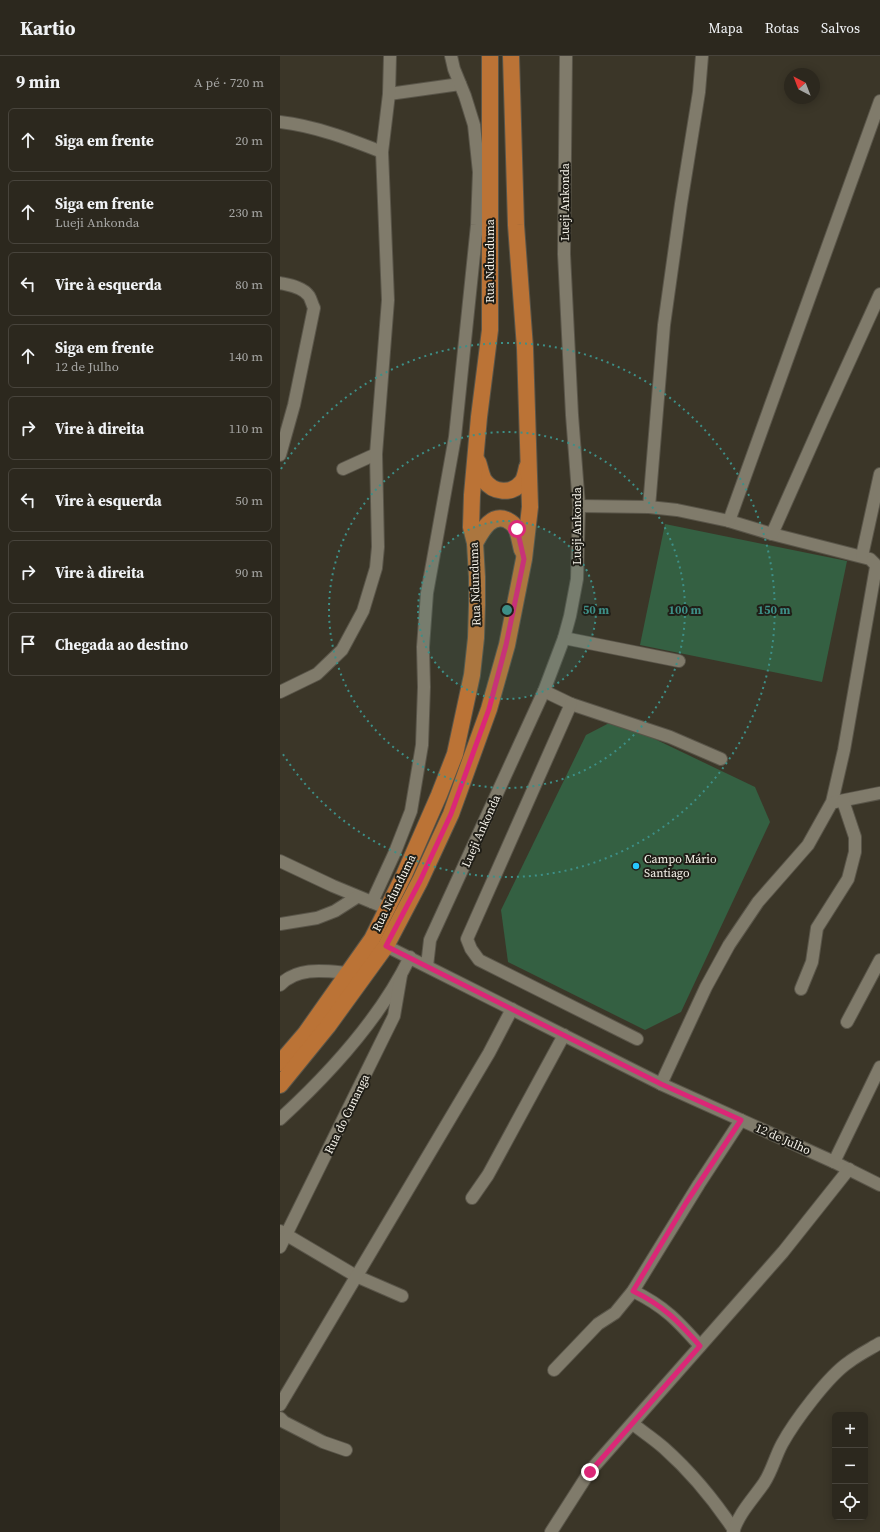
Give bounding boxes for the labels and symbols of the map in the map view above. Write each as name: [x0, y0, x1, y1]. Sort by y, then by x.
north arrow: [784, 68, 820, 104]
street label: Lueji Ankonda: [557, 162, 573, 241]
street label: Rua Ndunduma: [482, 218, 498, 303]
street label: Lueji Ankonda: [569, 486, 585, 565]
route start: [508, 520, 526, 538]
street label: Rua Ndunduma: [466, 541, 484, 626]
text: 50 m: [583, 602, 609, 618]
text: 100 m: [669, 602, 702, 618]
text: 150 m: [758, 602, 791, 618]
centre of rings: [500, 603, 514, 617]
street label: Lueji Ankonda: [458, 791, 504, 870]
street label: Rua Ndunduma: [368, 851, 420, 934]
place label: Campo Mário Santiago: [644, 851, 717, 881]
marker: Campo Mário Santiago: [631, 861, 641, 871]
street label: Rua do Cunanga: [321, 1071, 374, 1157]
street label: 12 de Julho: [753, 1120, 814, 1158]
route end: [581, 1463, 599, 1481]

